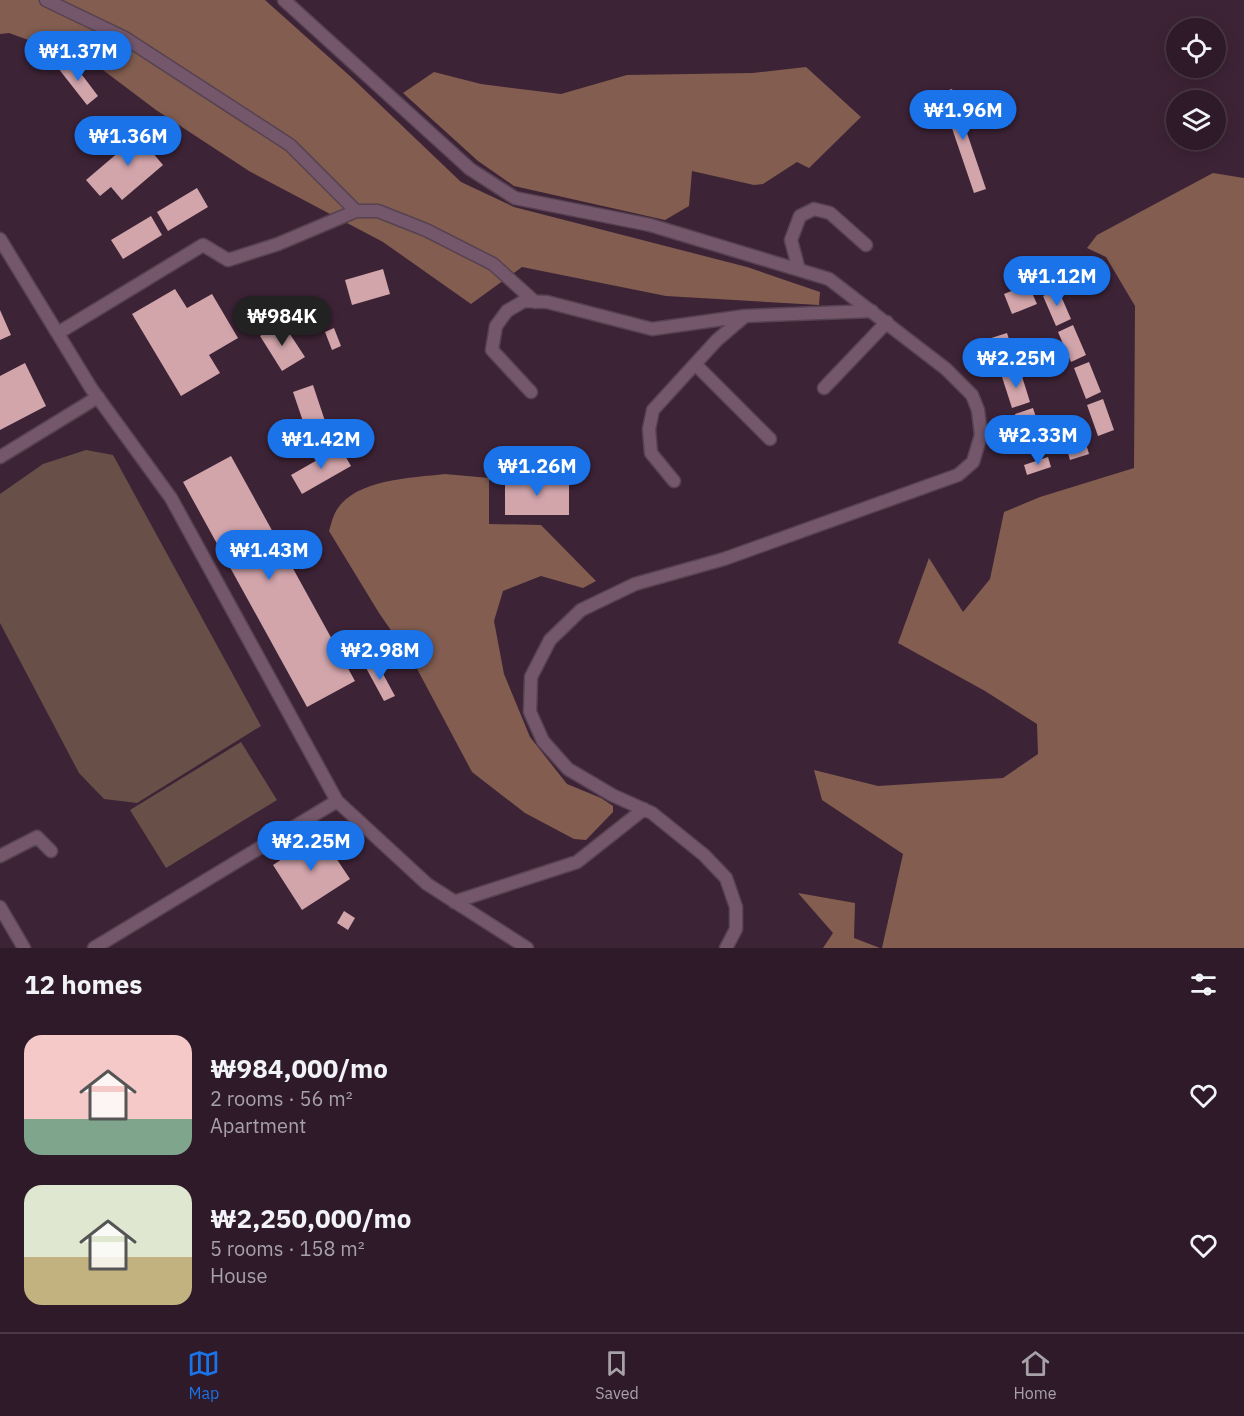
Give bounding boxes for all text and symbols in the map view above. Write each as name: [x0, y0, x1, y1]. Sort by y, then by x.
map controls: [1166, 18, 1226, 150]
button: locate: [1166, 18, 1226, 78]
pin: ₩1.37M: [29, 31, 127, 82]
text: ₩1.37M: [38, 37, 118, 64]
pin: ₩1.96M: [914, 90, 1012, 141]
button: layers: [1166, 90, 1226, 150]
text: ₩1.96M: [923, 96, 1003, 123]
pin: ₩1.36M: [79, 116, 177, 167]
text: ₩1.36M: [88, 122, 168, 149]
pin: ₩1.12M: [1008, 256, 1106, 307]
text: ₩1.12M: [1017, 262, 1097, 289]
pin: ₩984K: [240, 296, 324, 347]
text: ₩984K: [247, 302, 317, 329]
pin: ₩2.25M: [967, 338, 1065, 389]
text: ₩2.25M: [976, 344, 1056, 371]
pin: ₩2.33M: [989, 415, 1087, 466]
pin: ₩1.42M: [272, 419, 370, 470]
text: ₩2.33M: [998, 421, 1078, 448]
text: ₩1.42M: [281, 425, 361, 452]
pin: ₩1.26M: [488, 446, 586, 497]
text: ₩1.26M: [497, 452, 577, 479]
pin: ₩1.43M: [220, 530, 318, 581]
text: ₩1.43M: [229, 536, 309, 563]
pin: ₩2.98M: [331, 630, 429, 681]
text: ₩2.98M: [340, 636, 420, 663]
pin: ₩2.25M: [262, 821, 360, 872]
text: ₩2.25M: [271, 827, 351, 854]
text: 12 homes: [24, 967, 142, 1001]
icon: filters: [1187, 968, 1220, 1001]
text: ₩984,000/mo: [210, 1051, 388, 1085]
icon: home: [72, 1059, 144, 1131]
icon: heart: [1187, 1079, 1220, 1112]
text: 2 rooms · 56 m²: [210, 1085, 353, 1112]
text: Apartment: [210, 1112, 306, 1139]
text: ₩2,250,000/mo: [210, 1201, 412, 1235]
icon: home: [72, 1209, 144, 1281]
icon: heart: [1187, 1229, 1220, 1262]
text: 5 rooms · 158 m²: [210, 1235, 365, 1262]
text: House: [210, 1262, 267, 1289]
tab: Map: [187, 1347, 220, 1403]
tab: Saved: [595, 1347, 639, 1403]
tab: Home: [1014, 1347, 1057, 1403]

